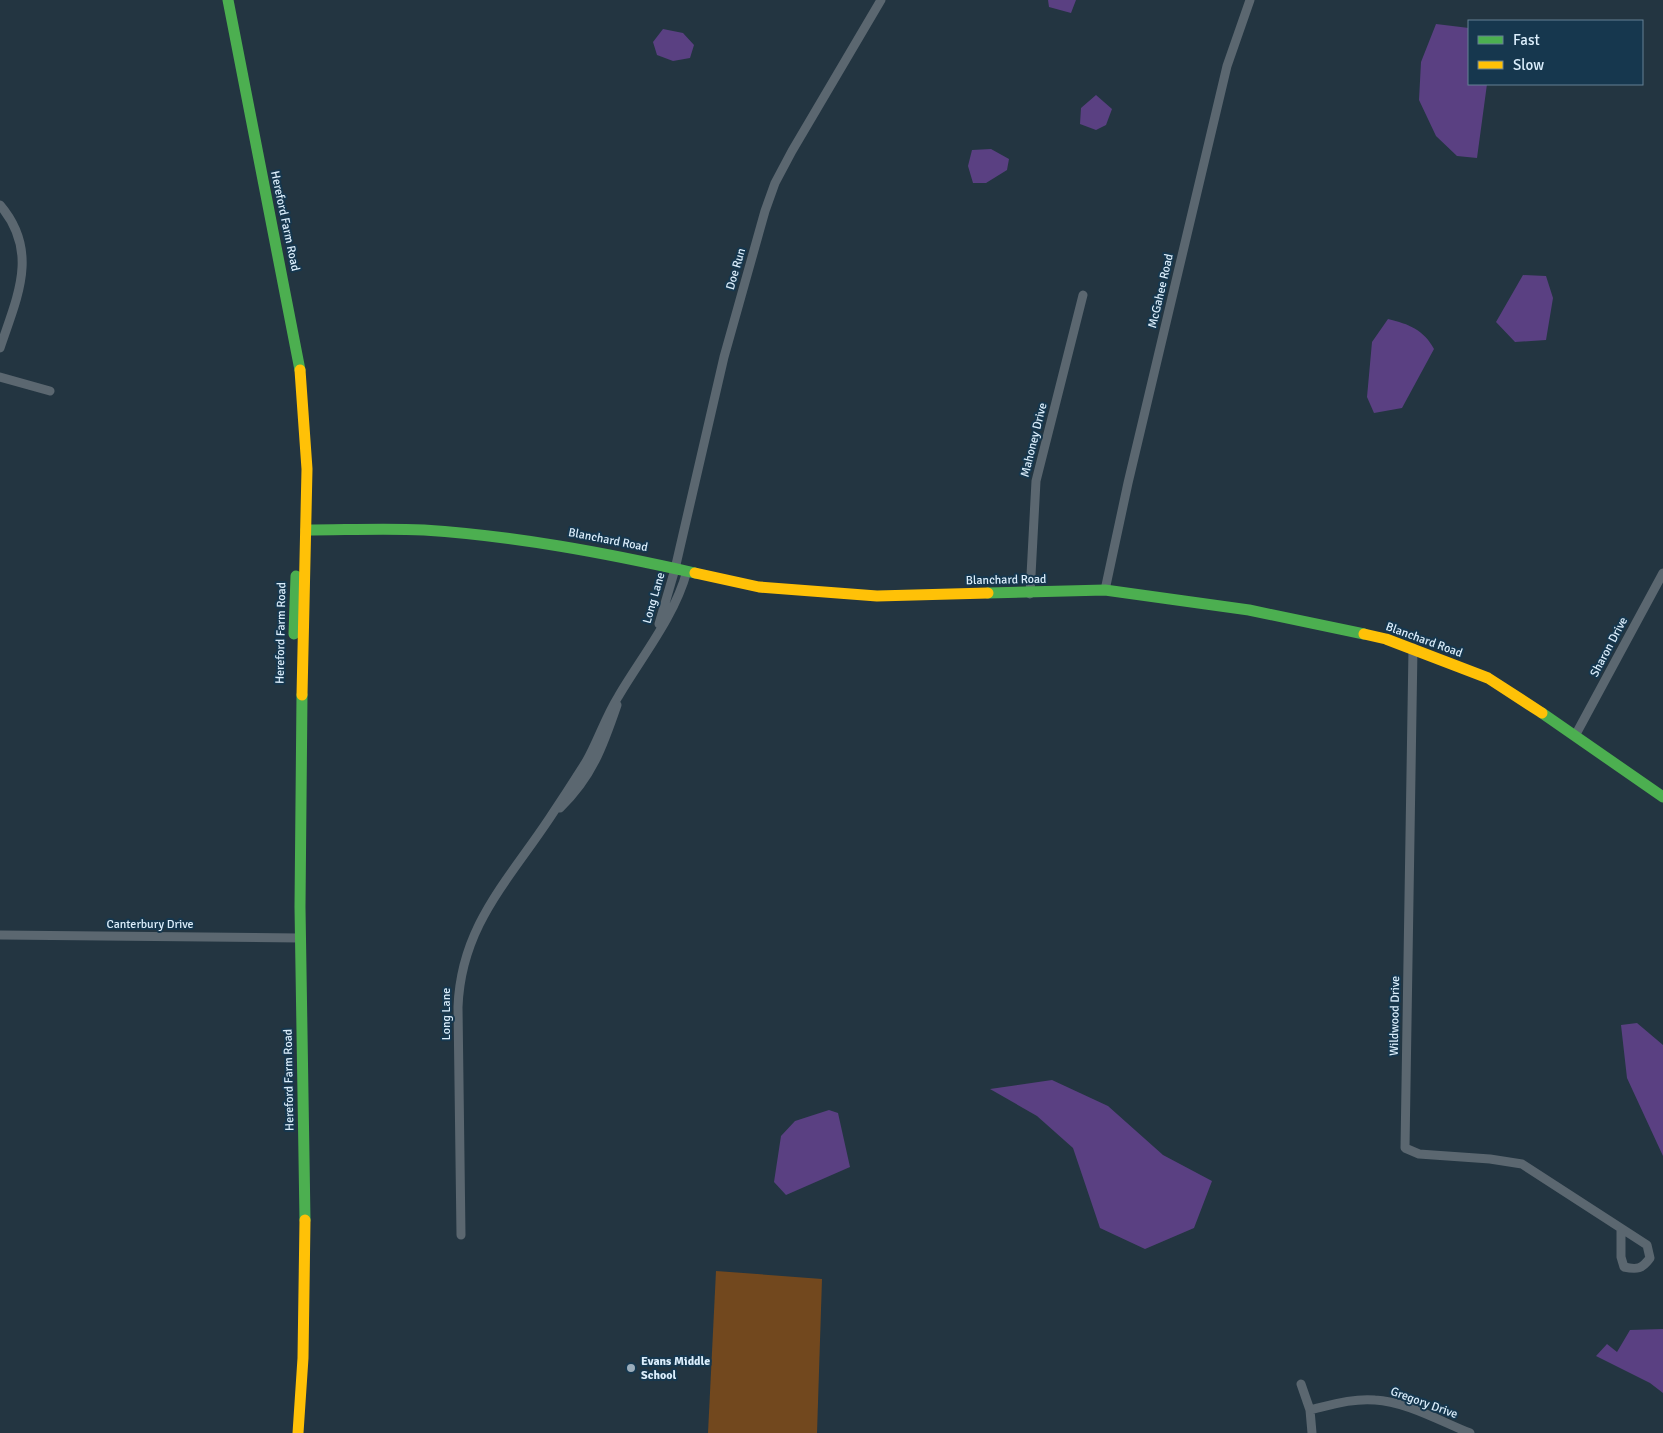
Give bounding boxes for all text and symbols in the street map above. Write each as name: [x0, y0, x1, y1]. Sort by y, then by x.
legend: [1468, 20, 1643, 85]
text: Fast: [1513, 31, 1540, 49]
text: Slow: [1513, 56, 1544, 74]
street label: Hereford Farm Road: [267, 170, 303, 272]
street label: Doe Run: [723, 246, 749, 292]
street label: McGahee Road: [1145, 252, 1177, 330]
street label: Mahoney Drive: [1018, 401, 1050, 479]
street label: Blanchard Road: [567, 525, 649, 555]
street label: Long Lane: [640, 571, 668, 625]
street label: Blanchard Road: [966, 572, 1046, 588]
street label: Hereford Farm Road: [273, 582, 289, 684]
street label: Sharon Drive: [1587, 614, 1631, 680]
street label: Blanchard Road: [1384, 619, 1464, 661]
street label: Canterbury Drive: [106, 917, 194, 932]
street label: Wildwood Drive: [1387, 976, 1403, 1056]
street label: Long Lane: [439, 988, 454, 1040]
street label: Hereford Farm Road: [281, 1029, 297, 1131]
place label: Evans Middle School: [641, 1354, 710, 1383]
marker: Evans Middle School: [625, 1362, 637, 1374]
street label: Gregory Drive: [1388, 1384, 1460, 1422]

